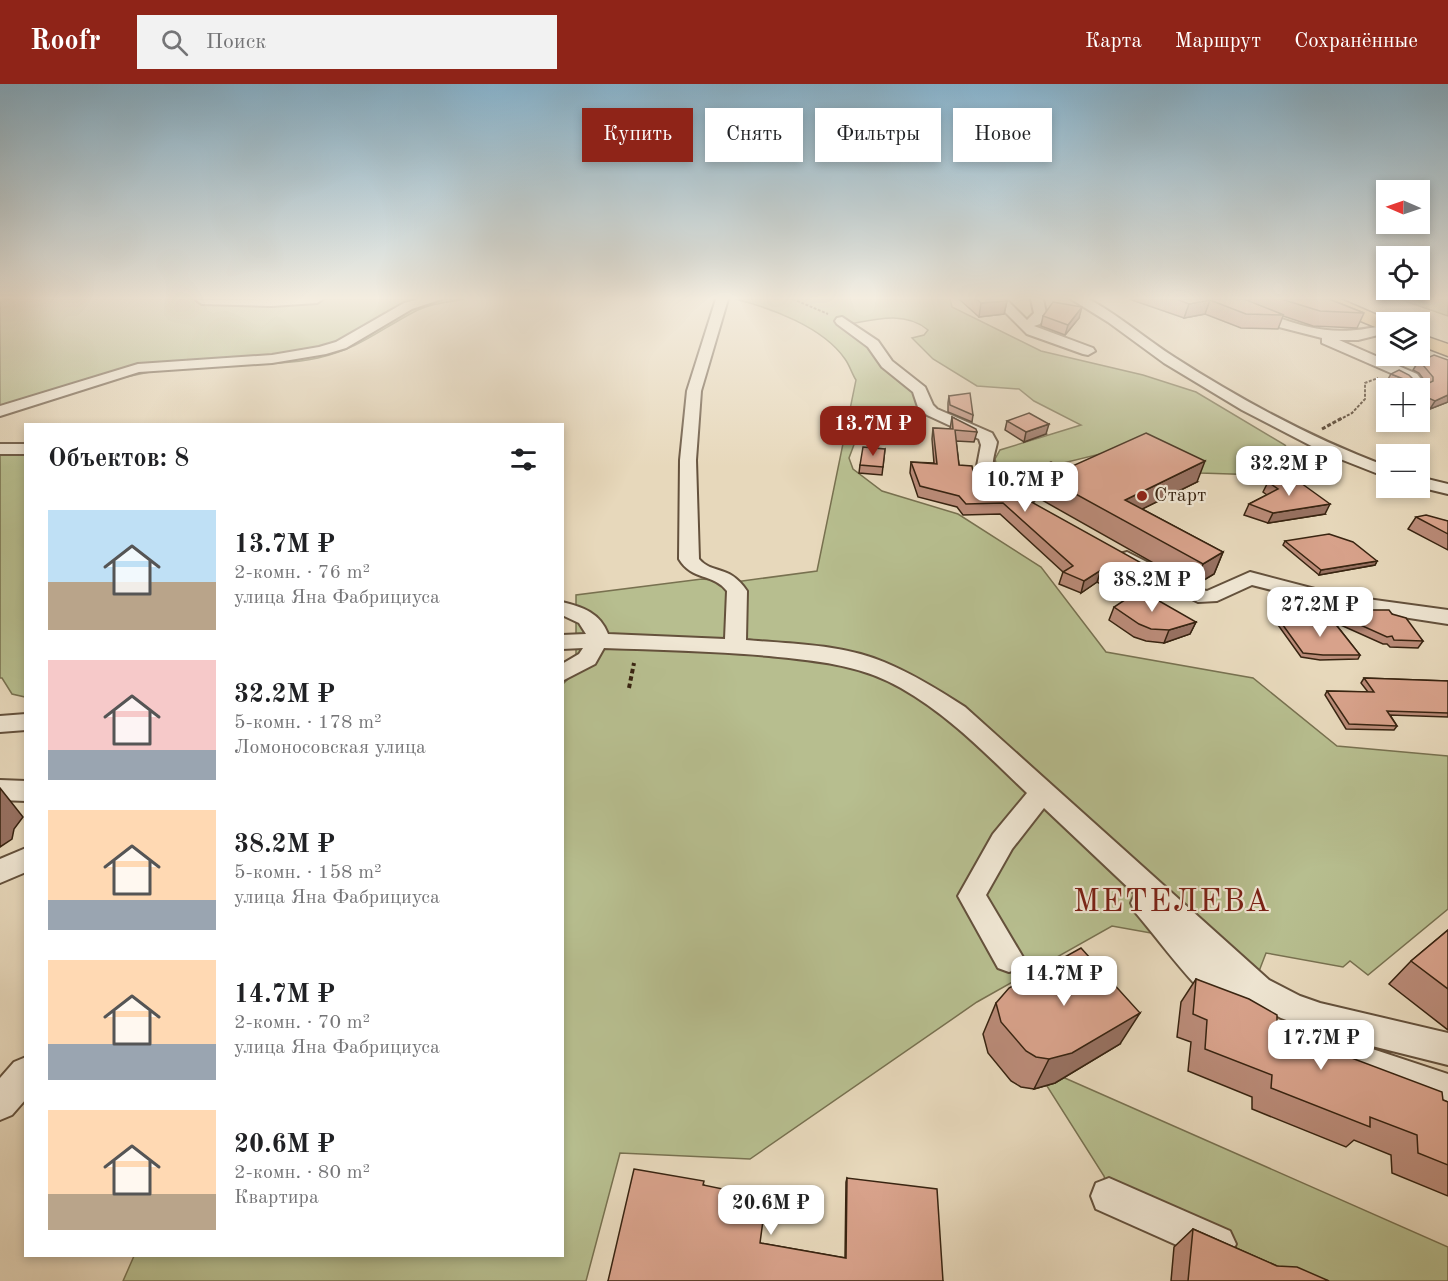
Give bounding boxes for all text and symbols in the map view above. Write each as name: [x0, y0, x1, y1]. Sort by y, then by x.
search box: [137, 15, 557, 69]
icon: search: [158, 26, 191, 59]
text: Roofr: [30, 28, 101, 56]
text: Поиск: [206, 31, 266, 53]
text: Карта: [1085, 31, 1142, 52]
text: Маршрут: [1175, 31, 1261, 52]
text: Сохранённые: [1294, 31, 1418, 52]
chip: Купить: [582, 108, 693, 162]
chip: Снять: [705, 108, 803, 162]
chip: Фильтры: [815, 108, 941, 162]
chip: Новое: [953, 108, 1052, 162]
north arrow: [1376, 180, 1430, 234]
map controls: [1376, 180, 1430, 498]
button: locate: [1376, 246, 1430, 300]
button: layers: [1376, 312, 1430, 366]
button: +: [1376, 378, 1430, 432]
pin: 13.7M ₽: [818, 406, 928, 457]
text: 13.7M ₽: [834, 415, 912, 435]
icon: filters: [507, 443, 540, 476]
button: −: [1376, 444, 1430, 498]
text: Объектов: 8: [48, 446, 189, 472]
pin: 32.2M ₽: [1234, 446, 1344, 497]
text: 32.2M ₽: [1250, 455, 1328, 475]
pin: 10.7M ₽: [970, 462, 1080, 513]
text: 10.7M ₽: [986, 471, 1064, 491]
place label: Старт: [1154, 486, 1207, 506]
marker: Старт: [1135, 489, 1149, 503]
text: 13.7M ₽: [234, 532, 335, 558]
icon: home: [96, 534, 168, 606]
pin: 38.2M ₽: [1097, 562, 1207, 613]
text: 2-комн. · 76 m²: [234, 563, 370, 583]
text: 38.2M ₽: [1113, 571, 1191, 591]
pin: 27.2M ₽: [1265, 587, 1375, 638]
text: улица Яна Фабрициуса: [234, 588, 440, 608]
text: 27.2M ₽: [1281, 596, 1359, 616]
text: 32.2M ₽: [234, 682, 335, 708]
icon: home: [96, 684, 168, 756]
text: 5-комн. · 178 m²: [234, 713, 382, 733]
text: Ломоносовская улица: [234, 738, 426, 758]
text: 38.2M ₽: [234, 832, 335, 858]
icon: home: [96, 834, 168, 906]
text: 5-комн. · 158 m²: [234, 863, 382, 883]
district label: МЕТЕЛЕВА: [1073, 887, 1271, 919]
text: улица Яна Фабрициуса: [234, 888, 440, 908]
pin: 14.7M ₽: [1009, 956, 1119, 1007]
text: 14.7M ₽: [1025, 965, 1103, 985]
text: 14.7M ₽: [234, 982, 335, 1008]
icon: home: [96, 984, 168, 1056]
text: 2-комн. · 70 m²: [234, 1013, 370, 1033]
pin: 17.7M ₽: [1266, 1020, 1376, 1071]
text: 17.7M ₽: [1282, 1029, 1360, 1049]
text: улица Яна Фабрициуса: [234, 1038, 440, 1058]
text: 20.6M ₽: [234, 1132, 335, 1158]
icon: home: [96, 1134, 168, 1206]
text: 2-комн. · 80 m²: [234, 1163, 370, 1183]
pin: 20.6M ₽: [716, 1185, 826, 1236]
text: Квартира: [234, 1188, 319, 1208]
text: 20.6M ₽: [732, 1194, 810, 1214]

